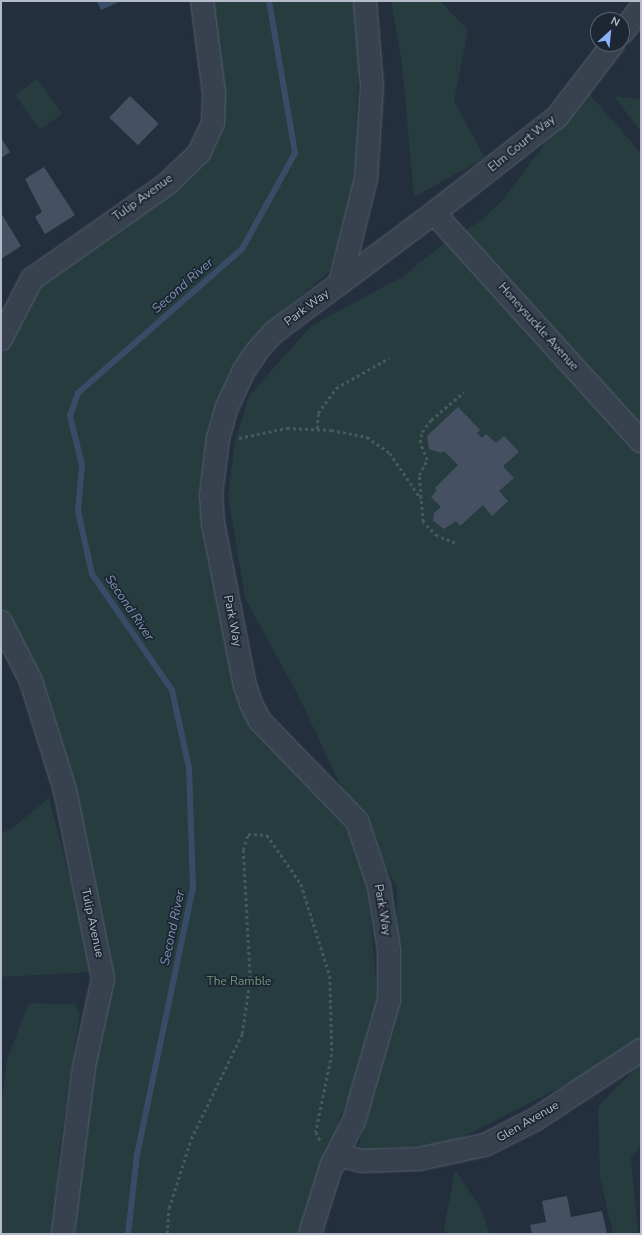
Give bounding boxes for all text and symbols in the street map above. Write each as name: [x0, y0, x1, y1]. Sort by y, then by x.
north arrow: [590, 12, 630, 52]
text: N: [608, 13, 622, 30]
street label: Elm Court Way: [486, 113, 558, 175]
street label: Tulip Avenue: [110, 172, 176, 224]
water label: Second River: [149, 255, 217, 317]
street label: Honeysuckle Avenue: [495, 280, 581, 374]
street label: Park Way: [282, 287, 332, 329]
water label: Second River: [101, 572, 157, 644]
street label: Park Way: [220, 594, 244, 648]
street label: Park Way: [370, 883, 394, 937]
street label: Tulip Avenue: [78, 887, 106, 959]
water label: Second River: [157, 889, 189, 967]
park label: The Ramble: [206, 975, 272, 989]
street label: Glen Avenue: [494, 1098, 562, 1146]

